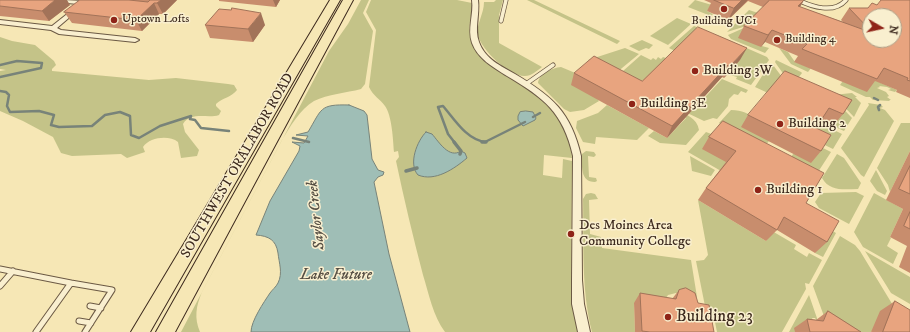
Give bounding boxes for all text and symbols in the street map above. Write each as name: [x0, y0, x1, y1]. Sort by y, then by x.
marker: Building UC1: [719, 4, 729, 14]
north arrow: [862, 8, 902, 48]
place label: Uptown Lofts: [122, 13, 189, 27]
marker: Uptown Lofts: [109, 15, 119, 25]
place label: Building UC1: [691, 15, 757, 29]
text: N: [885, 24, 900, 35]
place label: Building 4: [785, 33, 836, 47]
marker: Building 4: [772, 35, 782, 45]
place label: Building 3W: [703, 63, 772, 79]
marker: Building 3W: [690, 66, 700, 76]
street label: SOUTHWEST ORALABOR ROAD: [178, 71, 298, 261]
place label: Building 3E: [640, 96, 706, 112]
marker: Building 3E: [627, 99, 637, 109]
place label: Building 2: [788, 116, 846, 132]
marker: Building 2: [775, 119, 785, 129]
water label: Saylor Creek: [304, 179, 330, 251]
place label: Building 1: [766, 182, 822, 198]
marker: Building 1: [753, 185, 763, 195]
place label: Des Moines Area Community College: [579, 218, 691, 250]
marker: Des Moines Area Community College: [566, 229, 576, 239]
water label: Lake Future: [300, 267, 372, 285]
place label: Building 23: [676, 307, 753, 327]
marker: Building 23: [663, 312, 673, 322]

